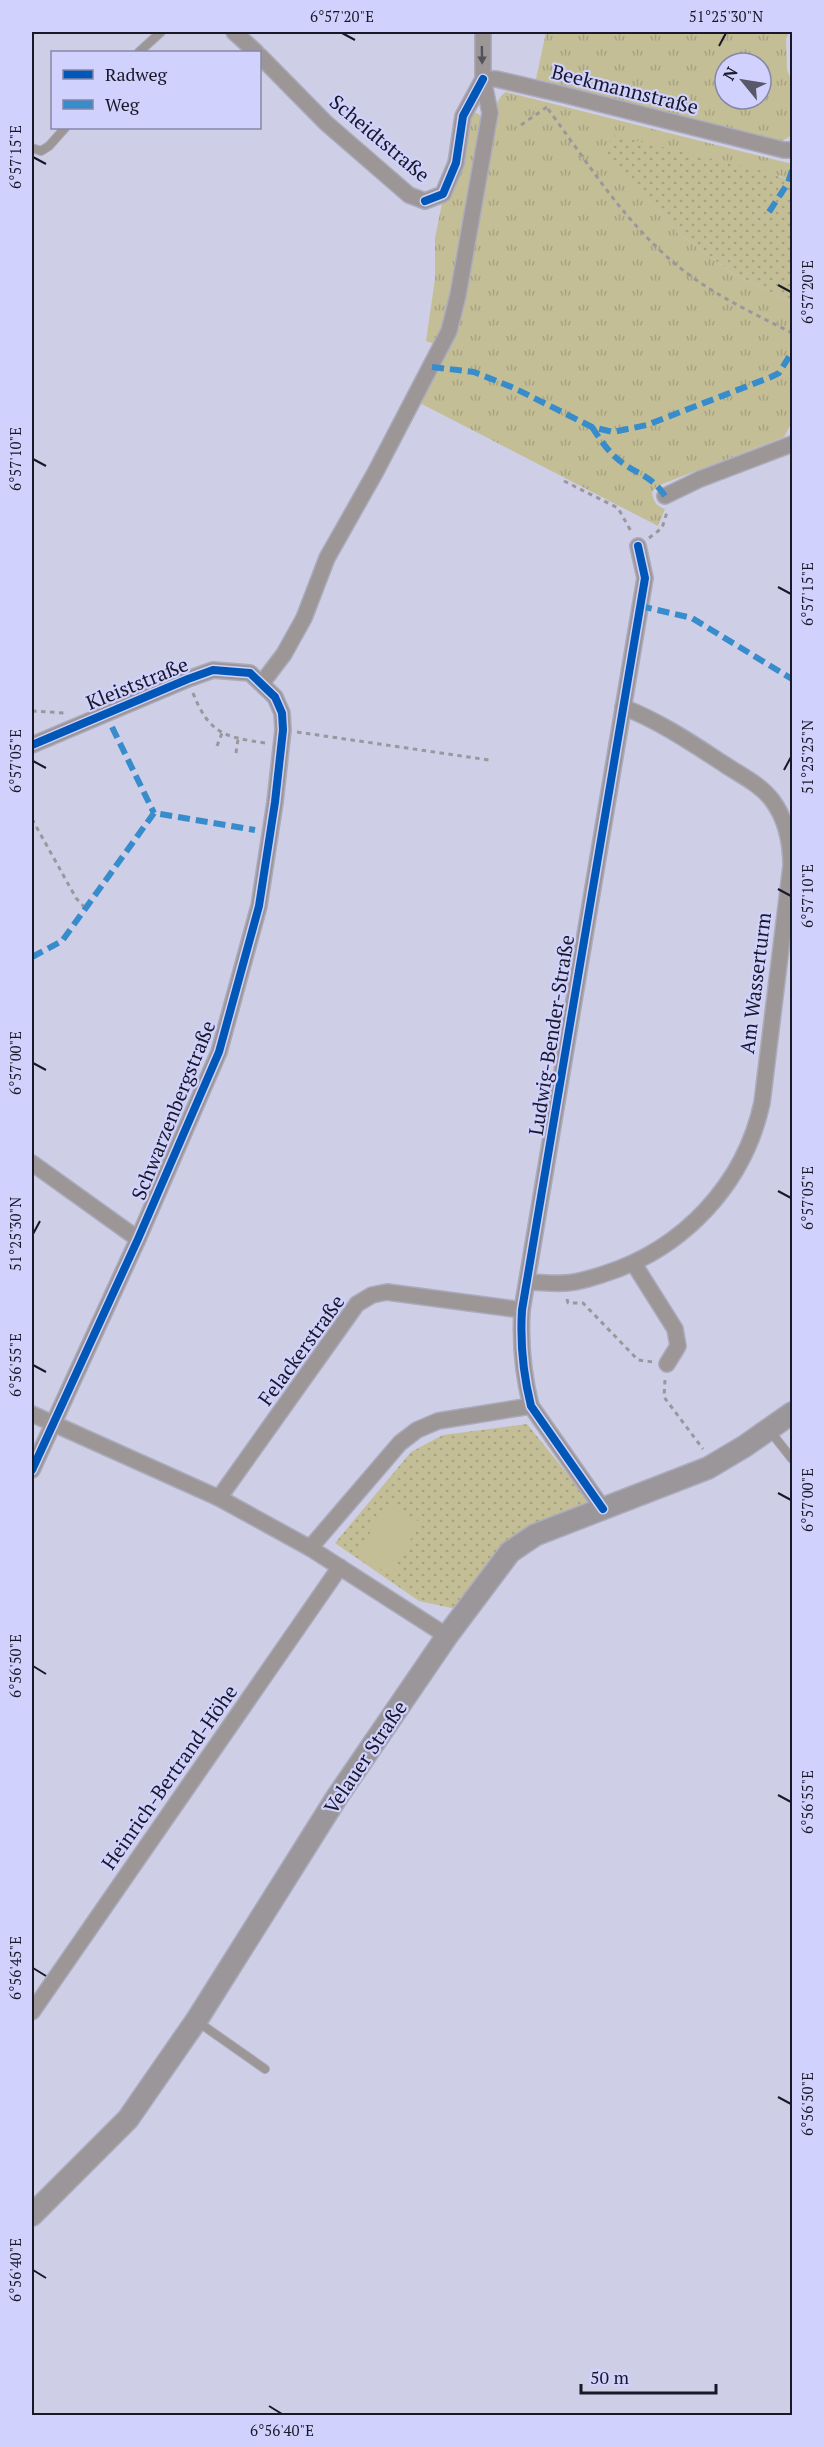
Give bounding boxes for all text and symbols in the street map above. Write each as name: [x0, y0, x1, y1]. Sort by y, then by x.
text: 6°57'20"E: [310, 6, 374, 26]
text: 51°25'30"N: [689, 6, 763, 26]
one-way arrow: [477, 46, 487, 65]
legend: [51, 51, 261, 129]
north arrow: [713, 51, 773, 111]
street label: Beekmannstraße: [549, 58, 701, 120]
text: Radweg: [105, 62, 167, 86]
text: N: [717, 63, 743, 84]
street label: Scheidtstraße: [324, 88, 436, 188]
text: Weg: [105, 92, 140, 116]
text: 6°57'15"E: [5, 125, 25, 189]
text: 6°57'20"E: [797, 260, 817, 324]
text: 6°57'10"E: [5, 427, 25, 491]
text: 6°57'15"E: [797, 562, 817, 626]
street label: Kleiststraße: [82, 650, 192, 716]
text: 51°25'25"N: [797, 720, 817, 794]
text: 6°57'05"E: [5, 729, 25, 793]
text: 6°57'10"E: [797, 864, 817, 928]
street label: Am Wasserturm: [733, 911, 777, 1055]
street label: Ludwig-Bender-Straße: [522, 933, 580, 1137]
street label: Schwarzenbergstraße: [125, 1016, 221, 1204]
text: 6°57'00"E: [5, 1031, 25, 1095]
text: 6°57'05"E: [797, 1166, 817, 1230]
text: 51°25'30"N: [5, 1197, 25, 1271]
street label: Felackerstraße: [252, 1289, 350, 1411]
text: 6°56'55"E: [5, 1333, 25, 1397]
text: 6°57'00"E: [797, 1468, 817, 1532]
text: 6°56'50"E: [5, 1634, 25, 1698]
street label: Heinrich-Bertrand-Höhe: [95, 1679, 243, 1875]
street label: Velauer Straße: [317, 1695, 413, 1819]
text: 6°56'55"E: [797, 1770, 817, 1834]
text: 6°56'45"E: [5, 1936, 25, 2000]
text: 6°56'50"E: [797, 2072, 817, 2136]
text: 6°56'40"E: [5, 2238, 25, 2302]
scale bar: [581, 2357, 716, 2395]
text: 50 m: [590, 2365, 630, 2389]
text: 6°56'40"E: [250, 2420, 314, 2440]

